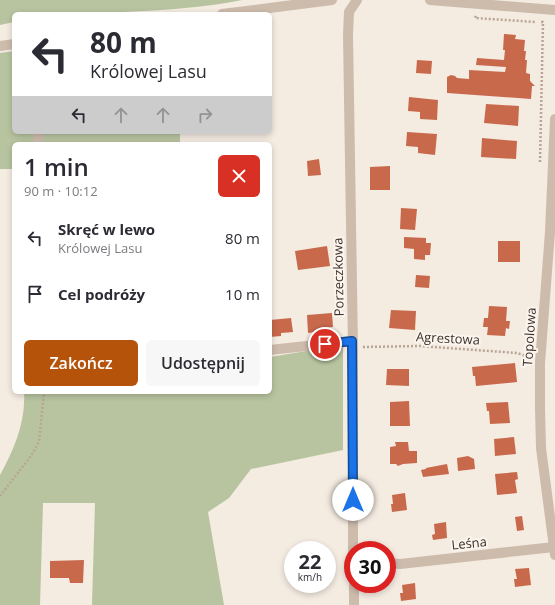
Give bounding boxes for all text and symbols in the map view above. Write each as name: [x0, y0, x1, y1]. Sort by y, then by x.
text: 80 m: [90, 23, 157, 61]
icon: left: [24, 28, 76, 80]
text: Królowej Lasu: [90, 59, 207, 83]
icon: left: [68, 104, 90, 126]
icon: ahead: [110, 104, 132, 126]
icon: ahead: [152, 104, 174, 126]
icon: right: [194, 104, 216, 126]
text: 1 min: [24, 150, 89, 183]
button: close: [218, 155, 260, 197]
text: 90 m · 10:12: [24, 182, 98, 200]
text: Skręć w lewo: [58, 219, 155, 239]
icon: left: [24, 227, 46, 249]
text: 80 m: [225, 228, 260, 248]
street label: Porzeczkowa: [328, 238, 348, 316]
text: Królowej Lasu: [58, 239, 142, 257]
icon: arrive: [24, 283, 46, 305]
text: Cel podróży: [58, 284, 145, 304]
text: 10 m: [225, 284, 260, 304]
street label: Topolowa: [518, 307, 540, 367]
pin: [308, 327, 342, 361]
street label: Agrestowa: [416, 327, 480, 349]
icon: arrive: [314, 333, 336, 355]
button: Zakończ: [24, 340, 138, 386]
button: Udostępnij: [146, 340, 260, 386]
position arrow: [332, 479, 374, 521]
street label: Leśna: [450, 532, 488, 554]
speed limit sign: 30: [344, 541, 396, 593]
text: 22: [299, 548, 321, 575]
text: km/h: [298, 570, 322, 584]

